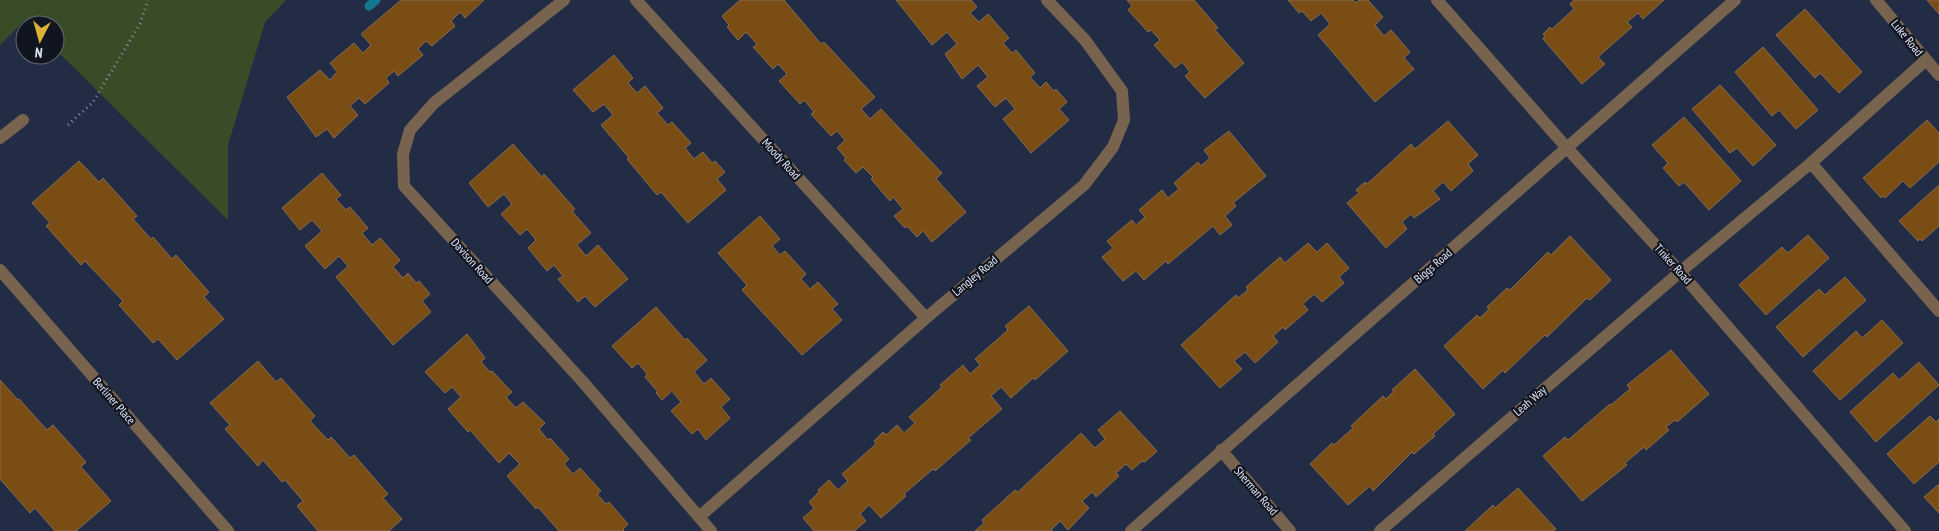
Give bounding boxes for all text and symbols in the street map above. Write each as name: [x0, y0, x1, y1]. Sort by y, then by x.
north arrow: [15, 15, 65, 65]
street label: Luke Road: [1888, 16, 1927, 59]
text: N: [34, 44, 43, 62]
street label: Moody Road: [759, 135, 804, 182]
street label: Davison Road: [448, 235, 497, 286]
street label: Tinker Road: [1651, 240, 1695, 287]
street label: Biggs Road: [1411, 245, 1455, 286]
street label: Langley Road: [949, 252, 1000, 299]
street label: Berliner Place: [90, 374, 139, 427]
street label: Leah Way: [1510, 382, 1550, 419]
street label: Sherman Road: [1231, 463, 1282, 518]

